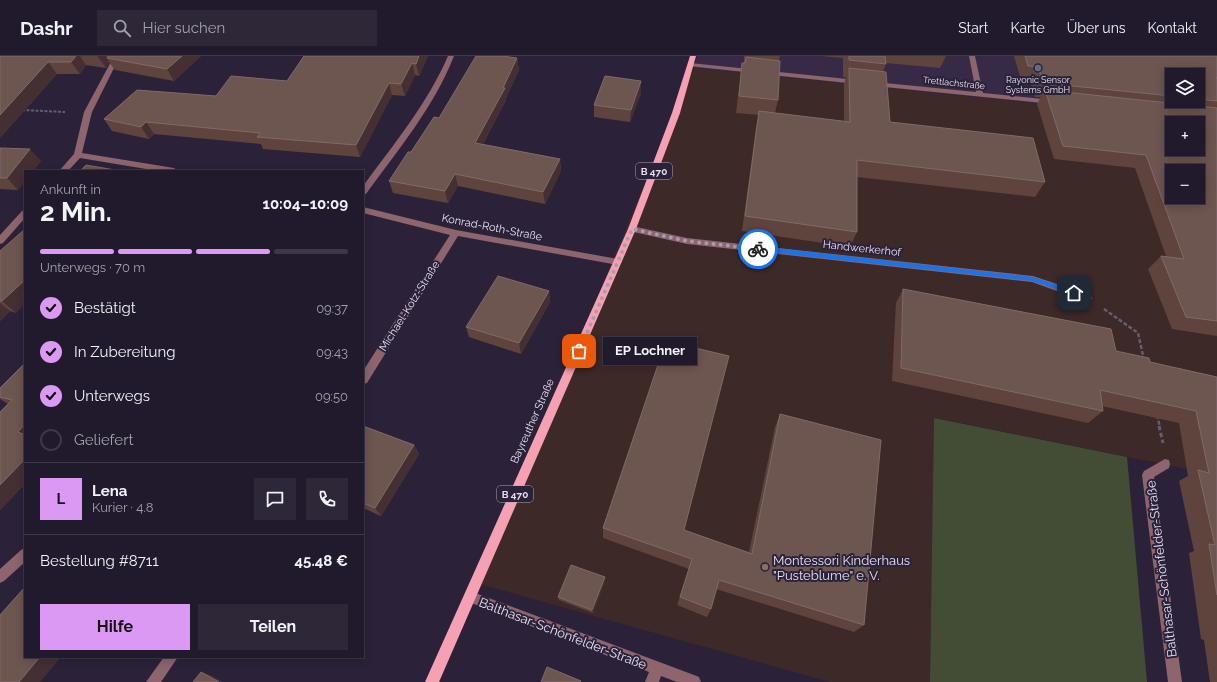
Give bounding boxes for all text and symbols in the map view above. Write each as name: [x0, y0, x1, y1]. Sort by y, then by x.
search box: [97, 10, 377, 46]
text: Dashr: [20, 17, 73, 39]
icon: search: [111, 17, 133, 39]
text: Hier suchen: [143, 19, 225, 37]
text: Start: [958, 20, 988, 36]
text: Karte: [1010, 20, 1045, 36]
text: Über uns: [1067, 20, 1126, 36]
text: Kontakt: [1148, 20, 1197, 36]
marker: Rayonic Sensor Systems GmbH: [1033, 63, 1043, 73]
map controls: [1165, 68, 1205, 204]
button: layers: [1165, 68, 1205, 108]
street label: Trettlachstraße: [923, 75, 986, 91]
place label: Rayonic Sensor Systems GmbH: [1006, 75, 1071, 95]
button: +: [1165, 116, 1205, 156]
road number: B 470: [636, 163, 672, 179]
button: −: [1165, 164, 1205, 204]
text: Ankunft in: [40, 182, 101, 197]
text: 10:04–10:09: [262, 195, 348, 213]
text: 2 Min.: [40, 197, 112, 227]
street label: Konrad-Roth-Straße: [441, 211, 544, 244]
courier: [738, 229, 778, 269]
icon: bike: [747, 238, 769, 260]
street label: Handwerkerhof: [822, 238, 902, 259]
street label: Michael-Kotz-Straße: [376, 258, 443, 354]
text: Unterwegs · 70 m: [40, 260, 145, 275]
pin: [1057, 276, 1091, 310]
icon: home: [1063, 282, 1085, 304]
icon: check: [40, 297, 62, 319]
text: Bestätigt: [74, 299, 136, 317]
text: 09:37: [316, 301, 348, 316]
pin: [562, 334, 596, 368]
callout: EP Lochner: [603, 337, 697, 365]
icon: bag: [568, 340, 590, 362]
icon: check: [40, 341, 62, 363]
text: In Zubereitung: [74, 343, 176, 361]
text: EP Lochner: [615, 343, 685, 358]
text: 09:43: [316, 345, 348, 360]
street label: Bayreuther Straße: [508, 376, 557, 466]
icon: check: [40, 385, 62, 407]
text: Unterwegs: [74, 387, 150, 405]
text: 09:50: [315, 389, 348, 404]
text: Geliefert: [74, 431, 133, 449]
button: chat: [254, 478, 296, 520]
button: phone: [306, 478, 348, 520]
street label: Balthasar-Schönfelder-Straße: [1143, 479, 1180, 658]
text: Lena: [92, 482, 127, 500]
road number: B 470: [497, 486, 533, 502]
text: L: [57, 490, 65, 508]
text: Kurier · 4.8: [92, 500, 154, 515]
text: Bestellung #8711: [40, 552, 159, 570]
text: 45.48 €: [295, 552, 348, 570]
place label: Montessori Kinderhaus "Pusteblume" e. V.: [773, 553, 910, 583]
marker: Montessori Kinderhaus "Pusteblume" e. V.: [760, 562, 770, 572]
street label: Balthasar-Schönfelder-Straße: [477, 595, 649, 673]
button: Hilfe: [40, 604, 190, 650]
button: Teilen: [198, 604, 348, 650]

